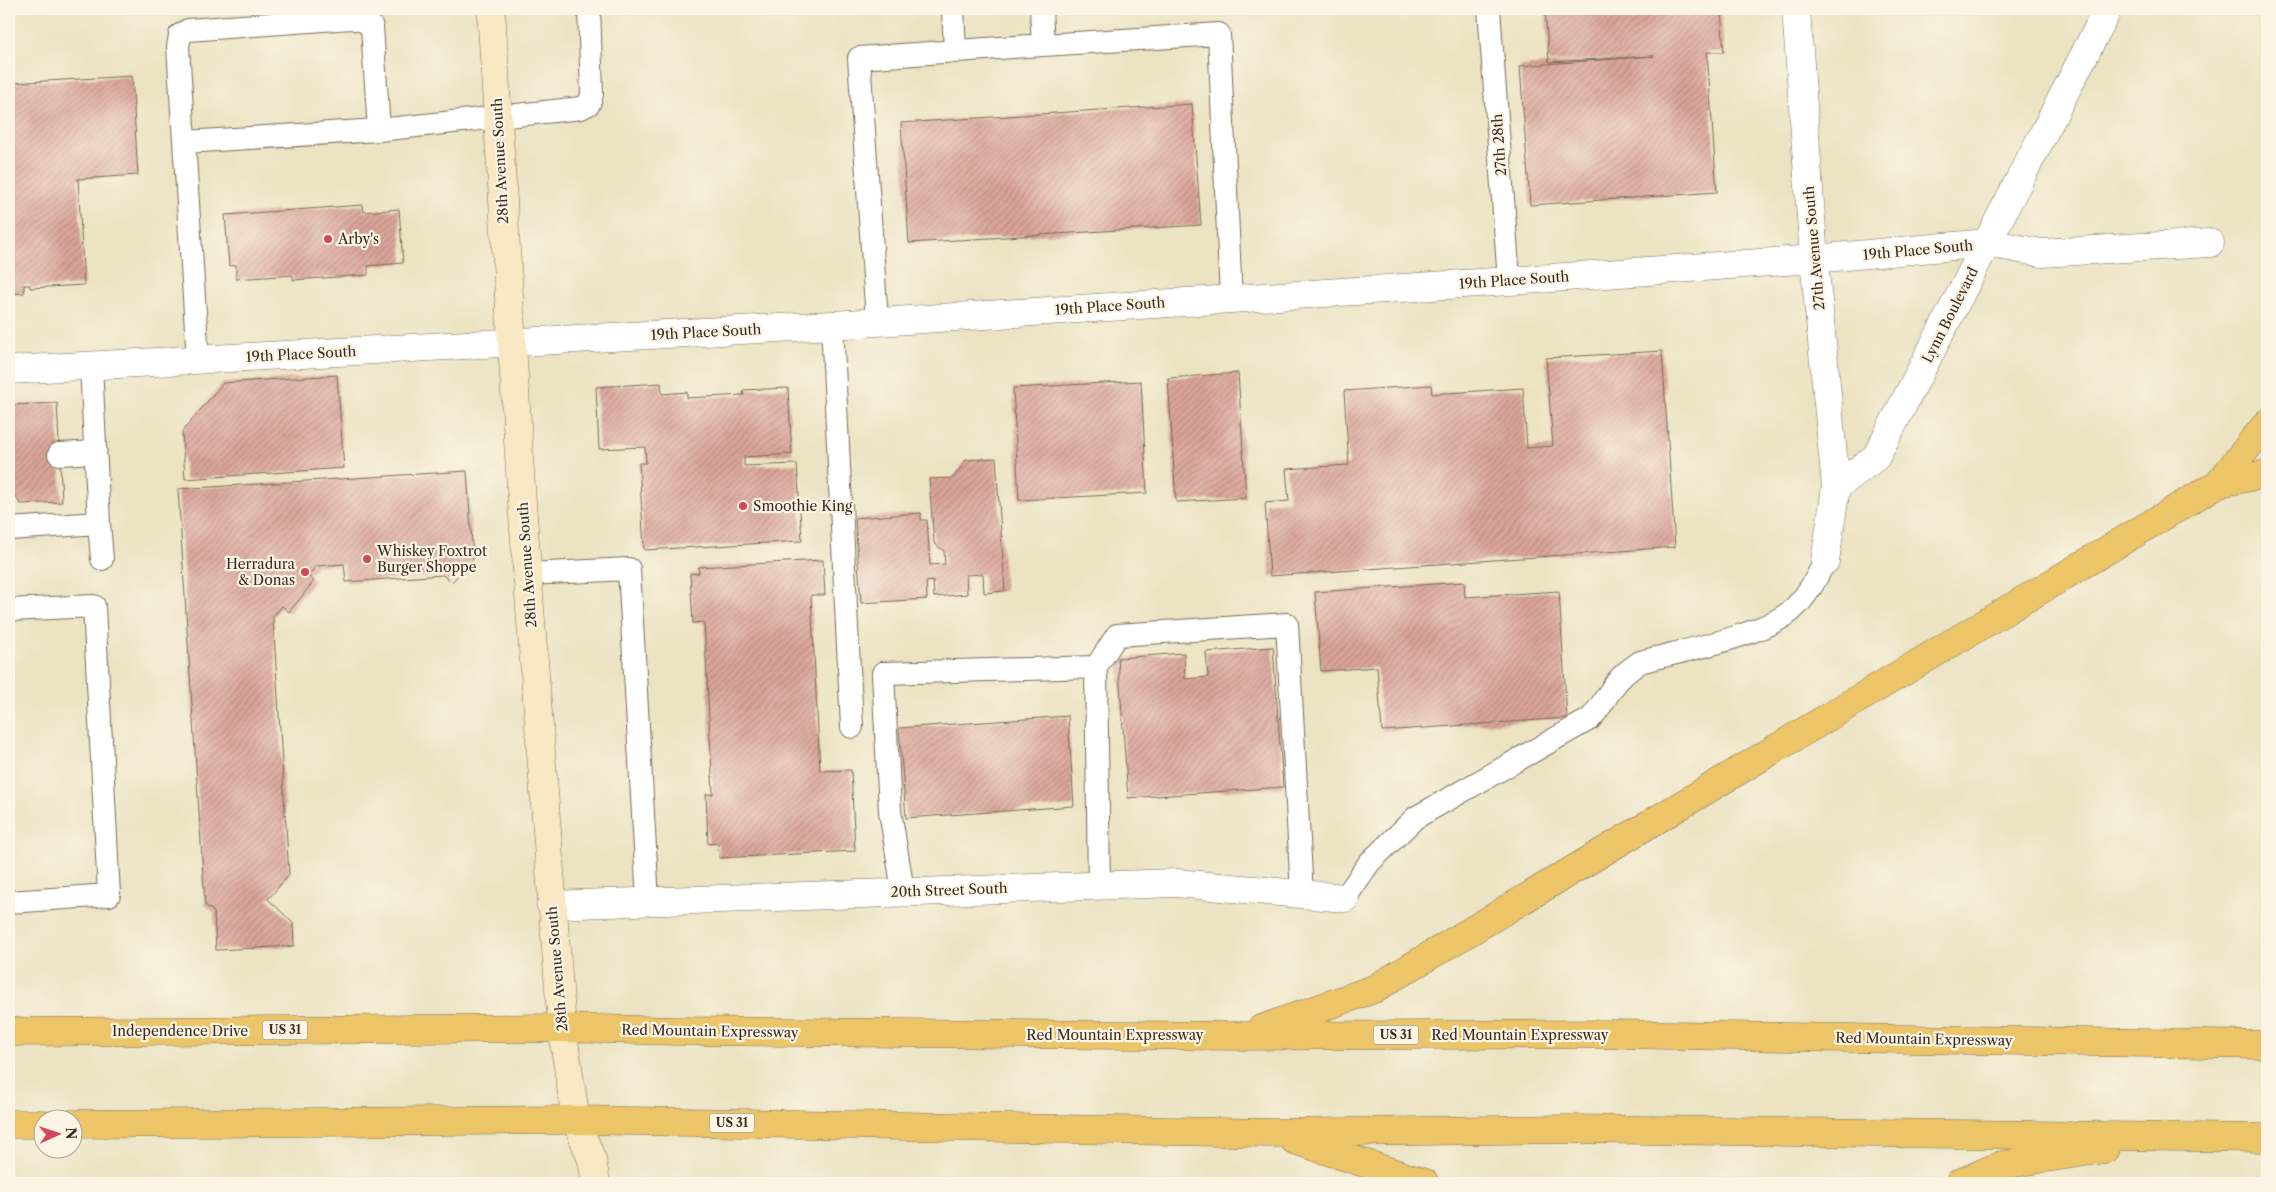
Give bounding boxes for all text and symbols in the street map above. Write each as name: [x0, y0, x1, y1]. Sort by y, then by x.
street label: 28th Avenue South: [488, 97, 512, 224]
street label: 27th 28th: [1488, 113, 1510, 177]
street label: 27th Avenue South: [1800, 185, 1828, 311]
place label: Arby's: [337, 230, 379, 248]
marker: Arby's: [322, 233, 334, 245]
street label: 19th Place South: [1862, 236, 1974, 264]
street label: Lynn Boulevard: [1918, 264, 1982, 366]
street label: 19th Place South: [1458, 267, 1570, 293]
street label: 19th Place South: [1054, 293, 1166, 319]
street label: 19th Place South: [650, 320, 762, 344]
street label: 19th Place South: [245, 342, 357, 366]
place label: Smoothie King: [753, 497, 853, 515]
marker: Smoothie King: [737, 500, 749, 512]
street label: 28th Avenue South: [514, 501, 540, 628]
place label: Whiskey Foxtrot Burger Shoppe: [376, 542, 487, 576]
marker: Whiskey Foxtrot Burger Shoppe: [361, 553, 373, 565]
place label: Herradura & Donas: [226, 555, 296, 589]
marker: Herradura & Donas: [299, 566, 311, 578]
street label: 20th Street South: [890, 879, 1008, 901]
street label: 28th Avenue South: [543, 905, 571, 1033]
road number: US 31: [262, 1020, 308, 1040]
street label: Red Mountain Expressway: [621, 1020, 799, 1042]
street label: Independence Drive: [112, 1022, 248, 1040]
street label: Red Mountain Expressway: [1026, 1026, 1204, 1044]
road number: US 31: [1374, 1026, 1418, 1044]
street label: Red Mountain Expressway: [1431, 1026, 1609, 1044]
street label: Red Mountain Expressway: [1835, 1028, 2013, 1050]
north arrow: [32, 1110, 82, 1160]
road number: US 31: [710, 1114, 754, 1132]
text: N: [62, 1127, 80, 1140]

